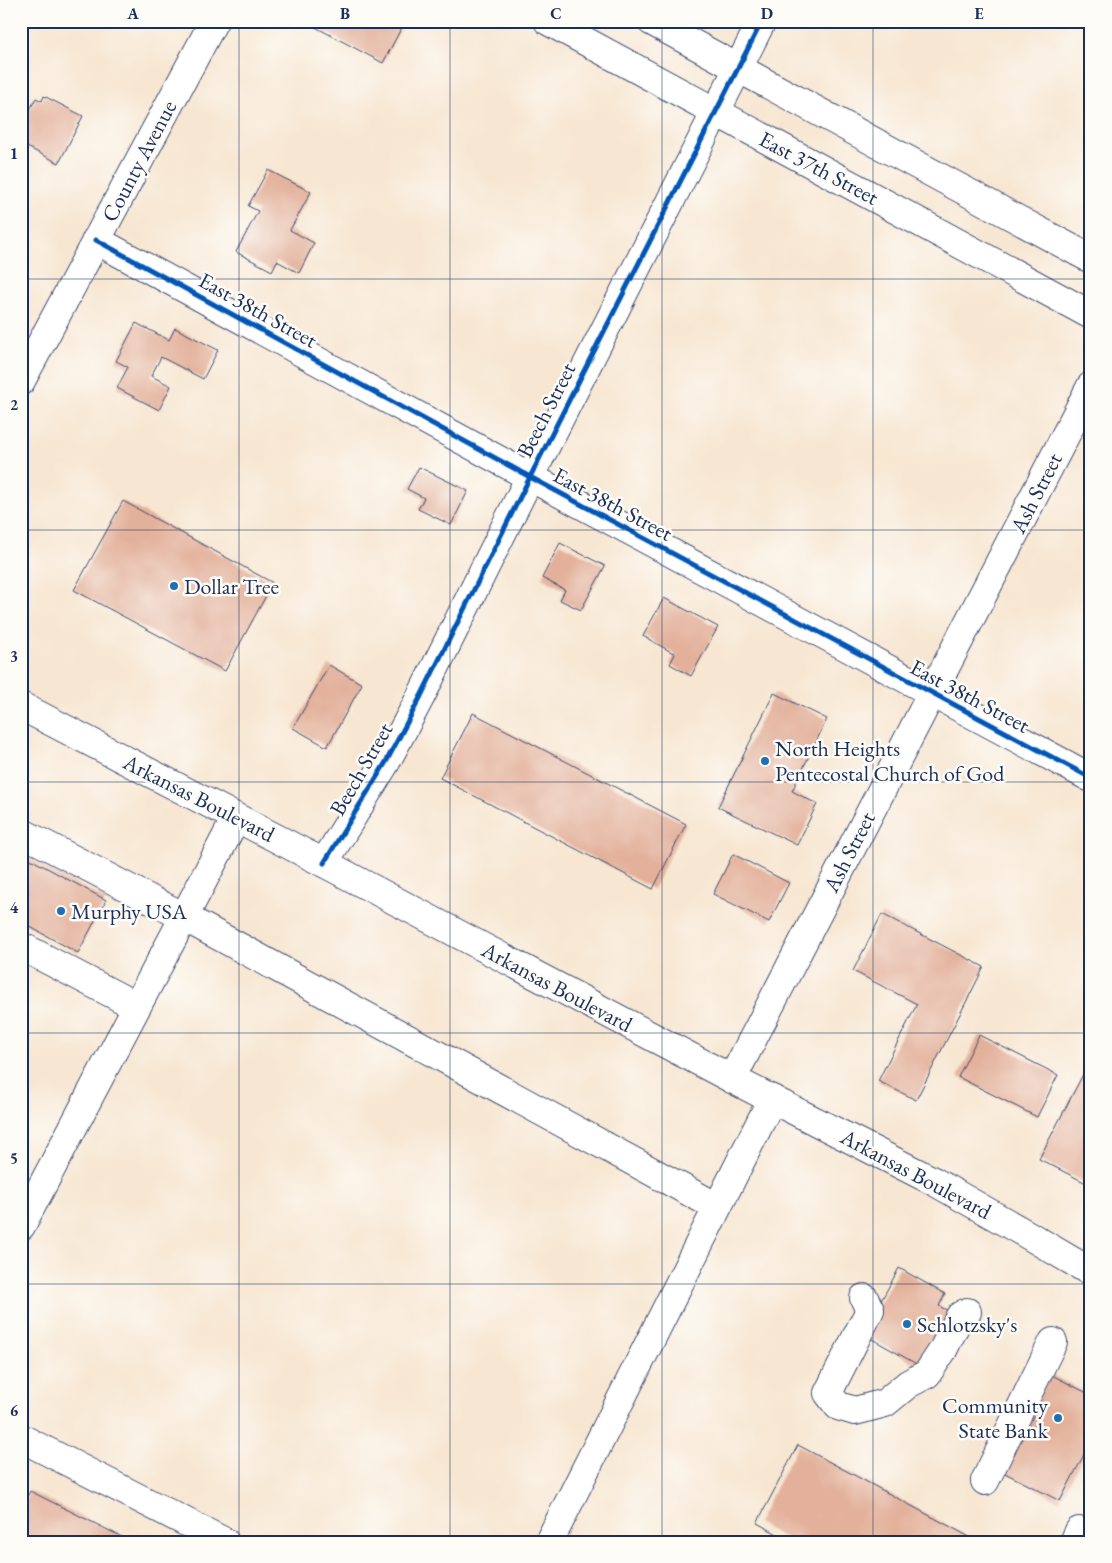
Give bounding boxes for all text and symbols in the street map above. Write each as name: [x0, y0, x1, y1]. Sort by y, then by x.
text: A: [126, 3, 139, 24]
text: B: [340, 3, 350, 24]
text: C: [550, 3, 562, 24]
text: D: [761, 3, 773, 24]
text: E: [974, 3, 984, 24]
street label: County Avenue: [95, 95, 183, 227]
street label: East 37th Street: [754, 124, 884, 212]
text: 1: [10, 143, 18, 164]
street label: East 38th Street: [194, 266, 322, 355]
street label: Beech Street: [510, 358, 582, 462]
text: 2: [10, 394, 19, 415]
street label: Ash Street: [1003, 448, 1069, 539]
street label: East 38th Street: [548, 460, 678, 548]
place label: Dollar Tree: [184, 572, 279, 601]
marker: Dollar Tree: [168, 580, 180, 592]
text: 3: [10, 646, 18, 667]
street label: East 38th Street: [905, 652, 1035, 740]
street label: Beech Street: [323, 717, 399, 821]
place label: North Heights Pentecostal Church of God: [775, 734, 1005, 788]
street label: Arkansas Boulevard: [117, 747, 281, 849]
marker: North Heights Pentecostal Church of God: [759, 755, 771, 767]
street label: Ash Street: [816, 807, 882, 898]
text: 4: [10, 897, 19, 918]
place label: Murphy USA: [71, 897, 188, 926]
marker: Murphy USA: [55, 905, 67, 917]
street label: Arkansas Boulevard: [476, 935, 638, 1039]
street label: Arkansas Boulevard: [835, 1122, 997, 1226]
text: 5: [10, 1148, 18, 1169]
place label: Schlotzsky's: [917, 1310, 1017, 1339]
marker: Schlotzsky's: [901, 1318, 913, 1330]
place label: Community State Bank: [942, 1391, 1049, 1445]
text: 6: [10, 1400, 19, 1421]
marker: Community State Bank: [1052, 1412, 1064, 1424]

